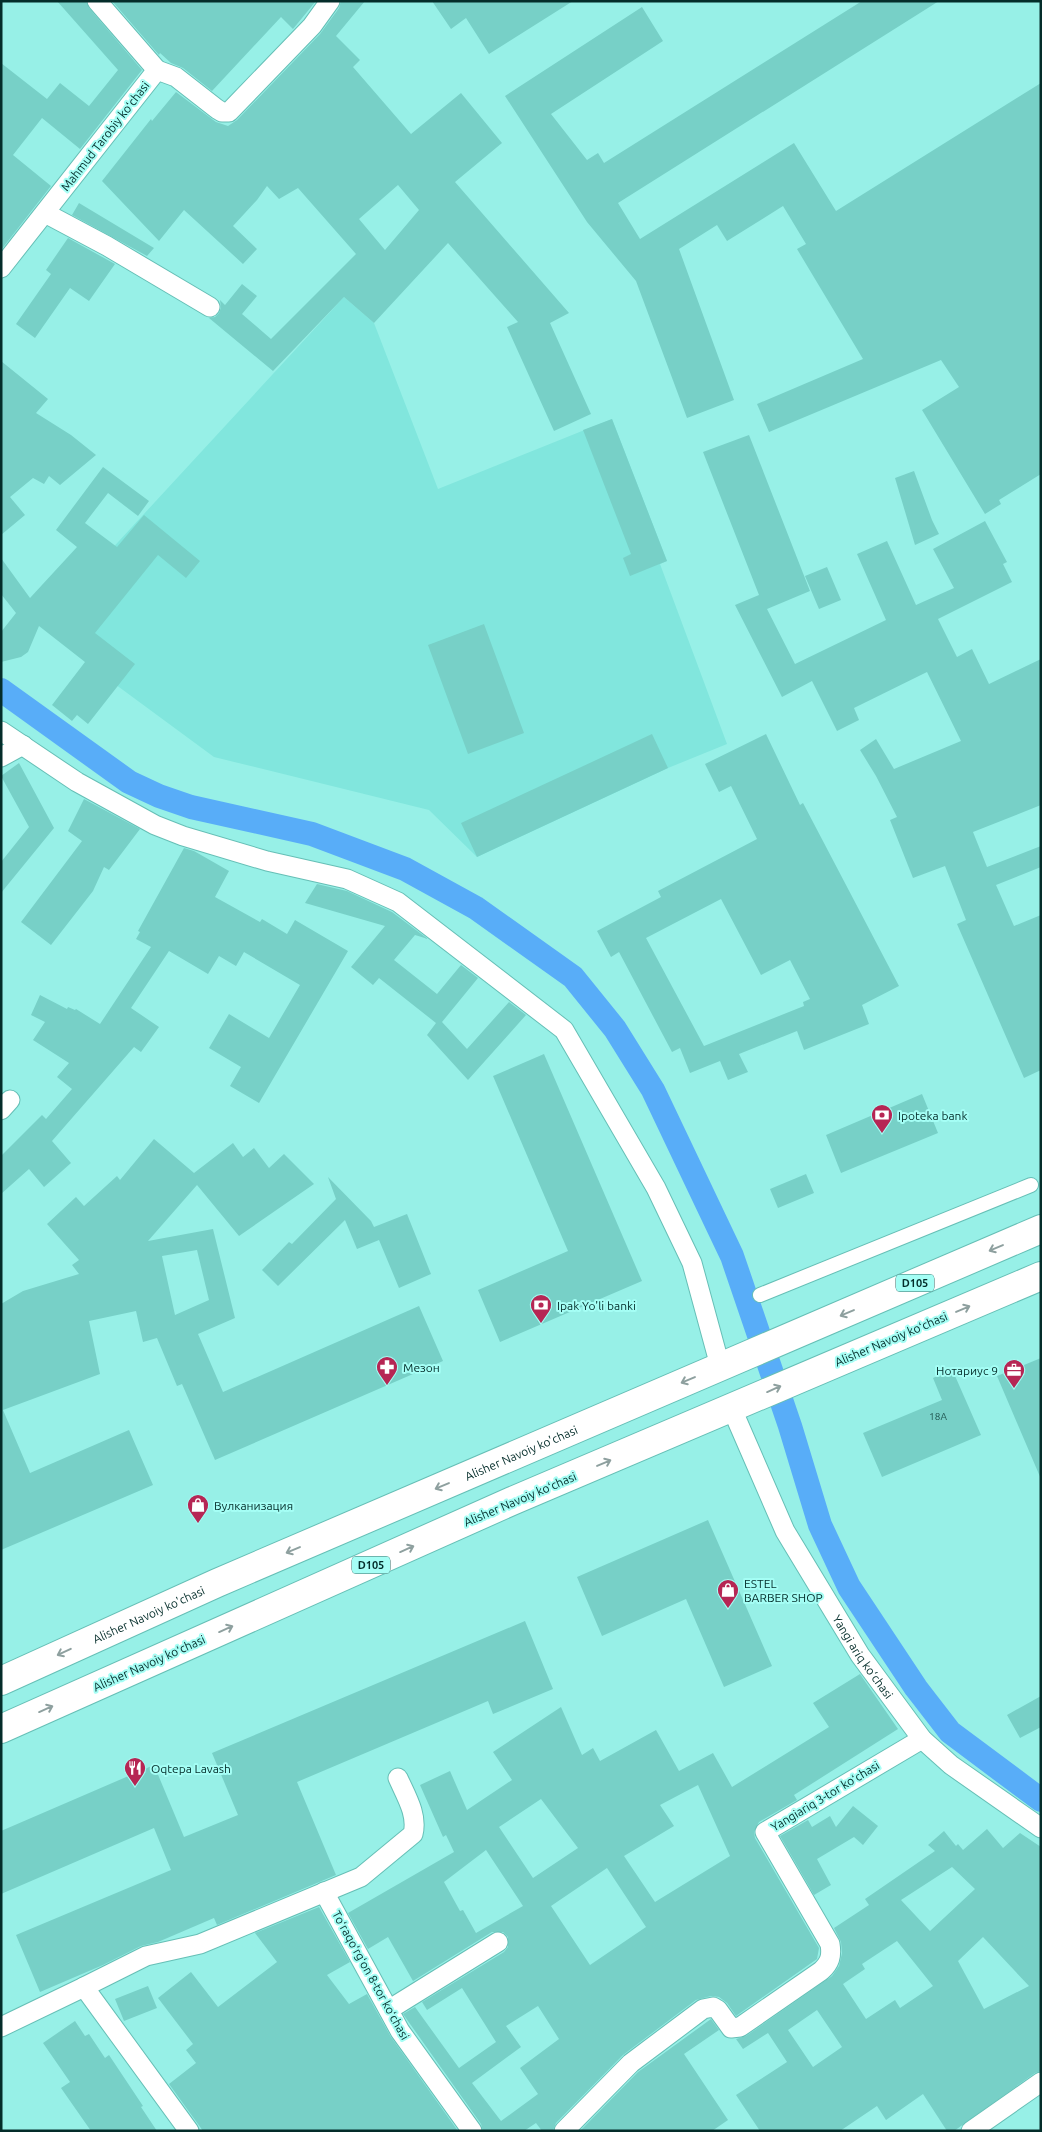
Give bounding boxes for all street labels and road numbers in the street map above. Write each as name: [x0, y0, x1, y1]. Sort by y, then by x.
street label: Mahmud Tarobiy koʻchasi: [58, 79, 152, 193]
road number: D105: [896, 1275, 934, 1292]
street label: Alisher Navoiy koʻchasi: [833, 1309, 949, 1369]
street label: Alisher Navoiy ko'chasi: [463, 1422, 579, 1482]
street label: Alisher Navoiy koʻchasi: [462, 1469, 578, 1529]
road number: D105: [352, 1556, 390, 1574]
street label: Alisher Navoiy ko'chasi: [91, 1583, 206, 1645]
street label: Yangi ariq ko‘chasi: [831, 1612, 896, 1701]
street label: Alisher Navoiy koʻchasi: [91, 1632, 207, 1694]
street label: Yangiariq 3-tor koʻchasi: [768, 1758, 882, 1834]
street label: Toʻraqoʻrgʻon 8-tor koʻchasi: [330, 1908, 412, 2042]

